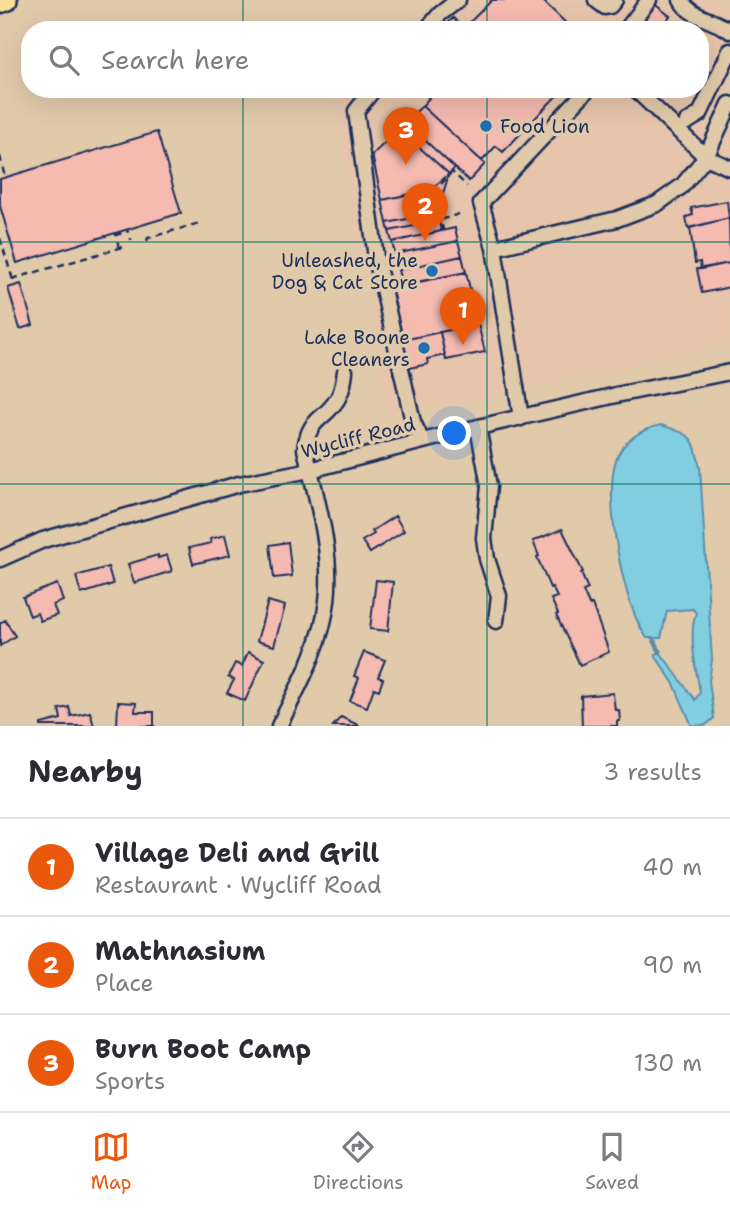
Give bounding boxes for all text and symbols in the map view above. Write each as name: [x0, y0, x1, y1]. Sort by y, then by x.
search box: [21, 21, 709, 98]
icon: search: [45, 41, 83, 79]
text: Search here: [101, 42, 250, 77]
pin: 3: [383, 107, 429, 165]
place label: Food Lion: [500, 114, 590, 139]
marker: Food Lion: [478, 118, 494, 134]
pin: 2: [402, 183, 448, 241]
place label: Unleashed, the Dog & Cat Store: [272, 248, 418, 295]
marker: Unleashed, the Dog & Cat Store: [424, 263, 440, 279]
pin: 1: [440, 287, 486, 345]
place label: Lake Boone Cleaners: [304, 325, 410, 372]
marker: Lake Boone Cleaners: [416, 340, 432, 356]
street label: Wycliff Road: [298, 411, 418, 464]
your location: [437, 416, 471, 450]
text: Nearby: [28, 751, 143, 792]
text: 3 results: [603, 757, 702, 787]
text: Village Deli and Grill: [95, 835, 379, 870]
text: 1: [46, 852, 56, 882]
text: 40 m: [642, 852, 702, 882]
text: Restaurant · Wycliff Road: [95, 870, 382, 900]
text: Mathnasium: [95, 933, 266, 968]
text: 2: [43, 950, 59, 980]
text: 90 m: [642, 950, 702, 980]
text: Place: [95, 968, 154, 998]
text: Burn Boot Camp: [95, 1031, 311, 1066]
text: 3: [43, 1048, 59, 1078]
text: 130 m: [634, 1048, 702, 1078]
text: Sports: [95, 1066, 166, 1096]
tab: Map: [91, 1128, 131, 1195]
tab: Directions: [313, 1128, 404, 1195]
tab: Saved: [585, 1128, 639, 1195]

